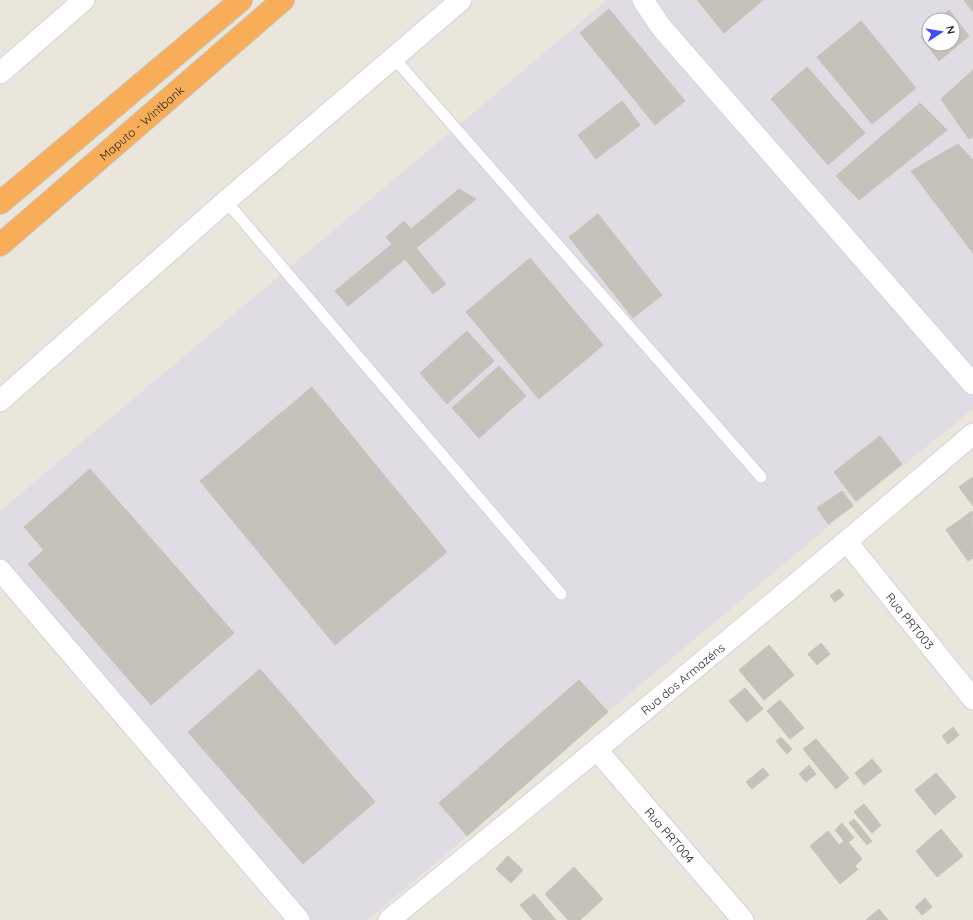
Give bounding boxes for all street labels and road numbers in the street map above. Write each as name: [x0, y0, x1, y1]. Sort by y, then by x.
street label: Maputo - Wintbank: [96, 82, 187, 163]
street label: Rua PRT003: [883, 589, 937, 652]
street label: Rua dos Armazéns: [637, 639, 728, 718]
street label: Rua PRT004: [642, 804, 698, 866]

